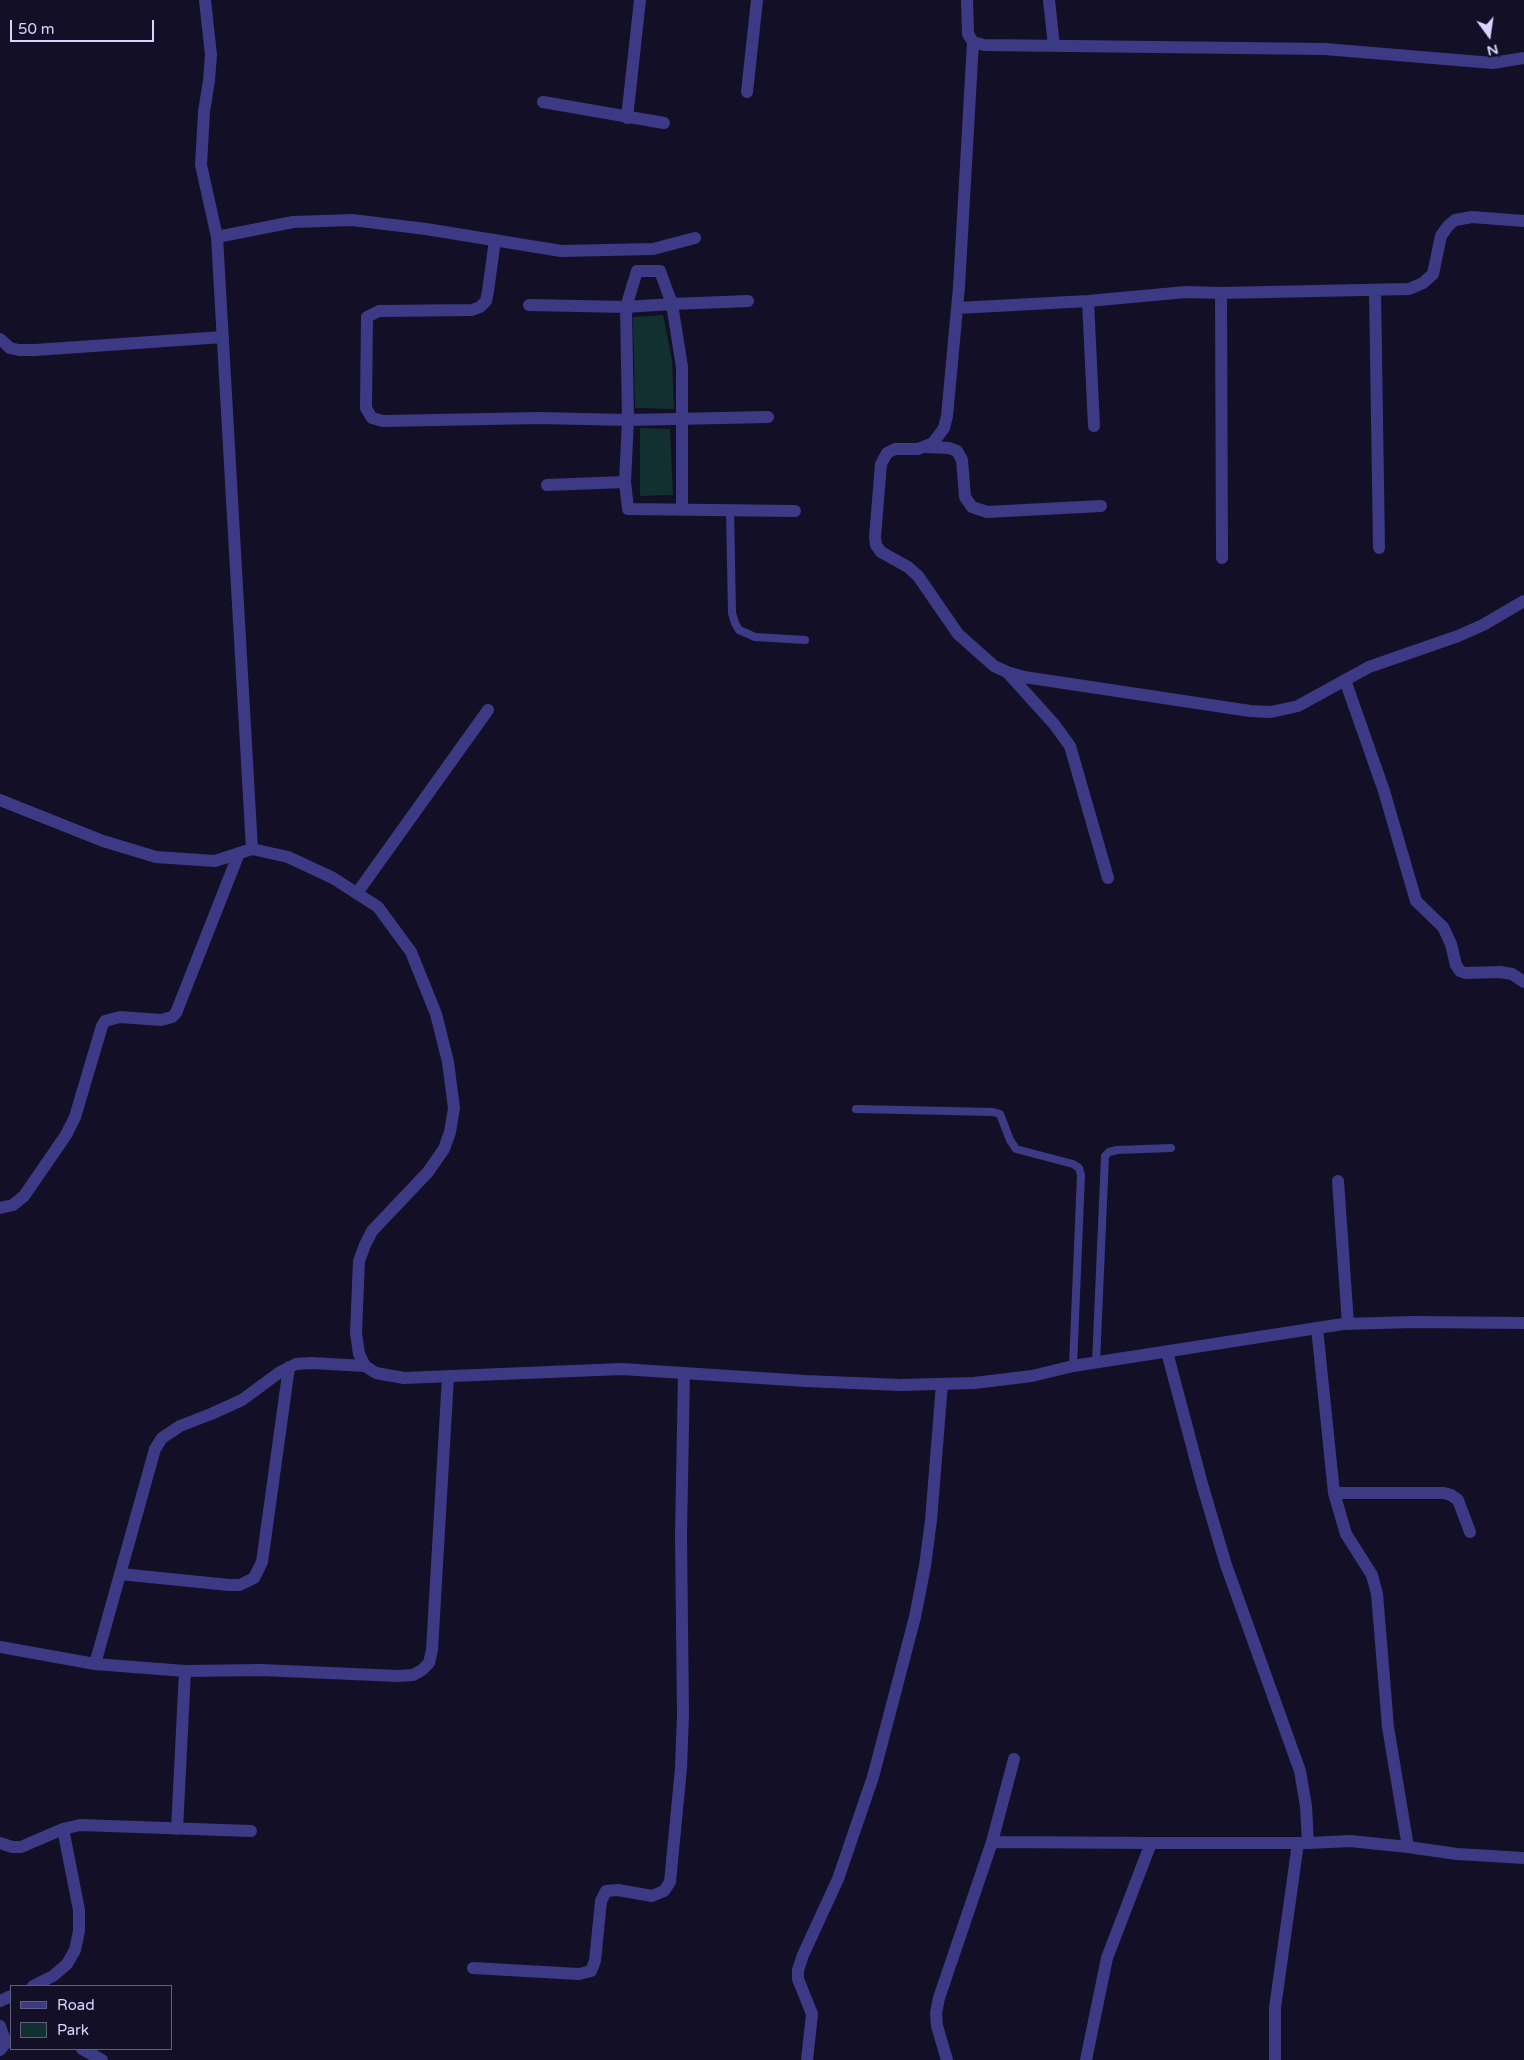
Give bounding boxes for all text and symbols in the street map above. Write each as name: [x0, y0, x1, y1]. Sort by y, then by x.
scale bar: [12, 10, 156, 42]
north arrow: [1464, 10, 1514, 60]
text: 50 m: [18, 20, 55, 38]
text: N: [1485, 40, 1500, 60]
legend: [10, 1985, 172, 2050]
text: Road: [57, 1996, 95, 2014]
text: Park: [57, 2021, 89, 2039]

